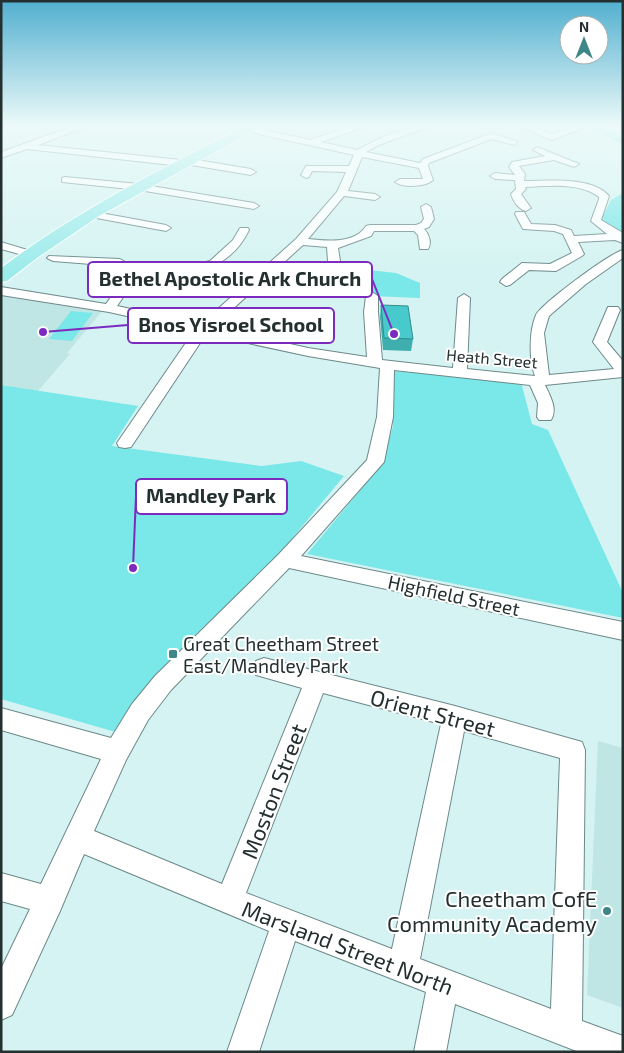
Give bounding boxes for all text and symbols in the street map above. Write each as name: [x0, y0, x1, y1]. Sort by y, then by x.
north arrow: [559, 15, 609, 65]
text: N: [579, 18, 589, 35]
callout: Bethel Apostolic Ark Church: [88, 262, 372, 297]
text: Bethel Apostolic Ark Church: [99, 266, 361, 290]
callout: Bnos Yisroel School: [128, 308, 334, 343]
text: Bnos Yisroel School: [138, 312, 324, 336]
street label: Heath Street: [446, 345, 538, 371]
callout: Mandley Park: [136, 479, 287, 514]
text: Mandley Park: [146, 483, 277, 508]
street label: Highfield Street: [386, 570, 522, 620]
place label: Great Cheetham Street East/Mandley Park: [183, 632, 379, 677]
marker: Great Cheetham Street East/Mandley Park: [167, 648, 179, 660]
street label: Orient Street: [368, 683, 498, 741]
street label: Moston Street: [235, 720, 311, 862]
place label: Cheetham CofE Community Academy: [387, 885, 597, 936]
street label: Marsland Street North: [239, 895, 457, 999]
marker: Cheetham CofE Community Academy: [601, 905, 613, 917]

